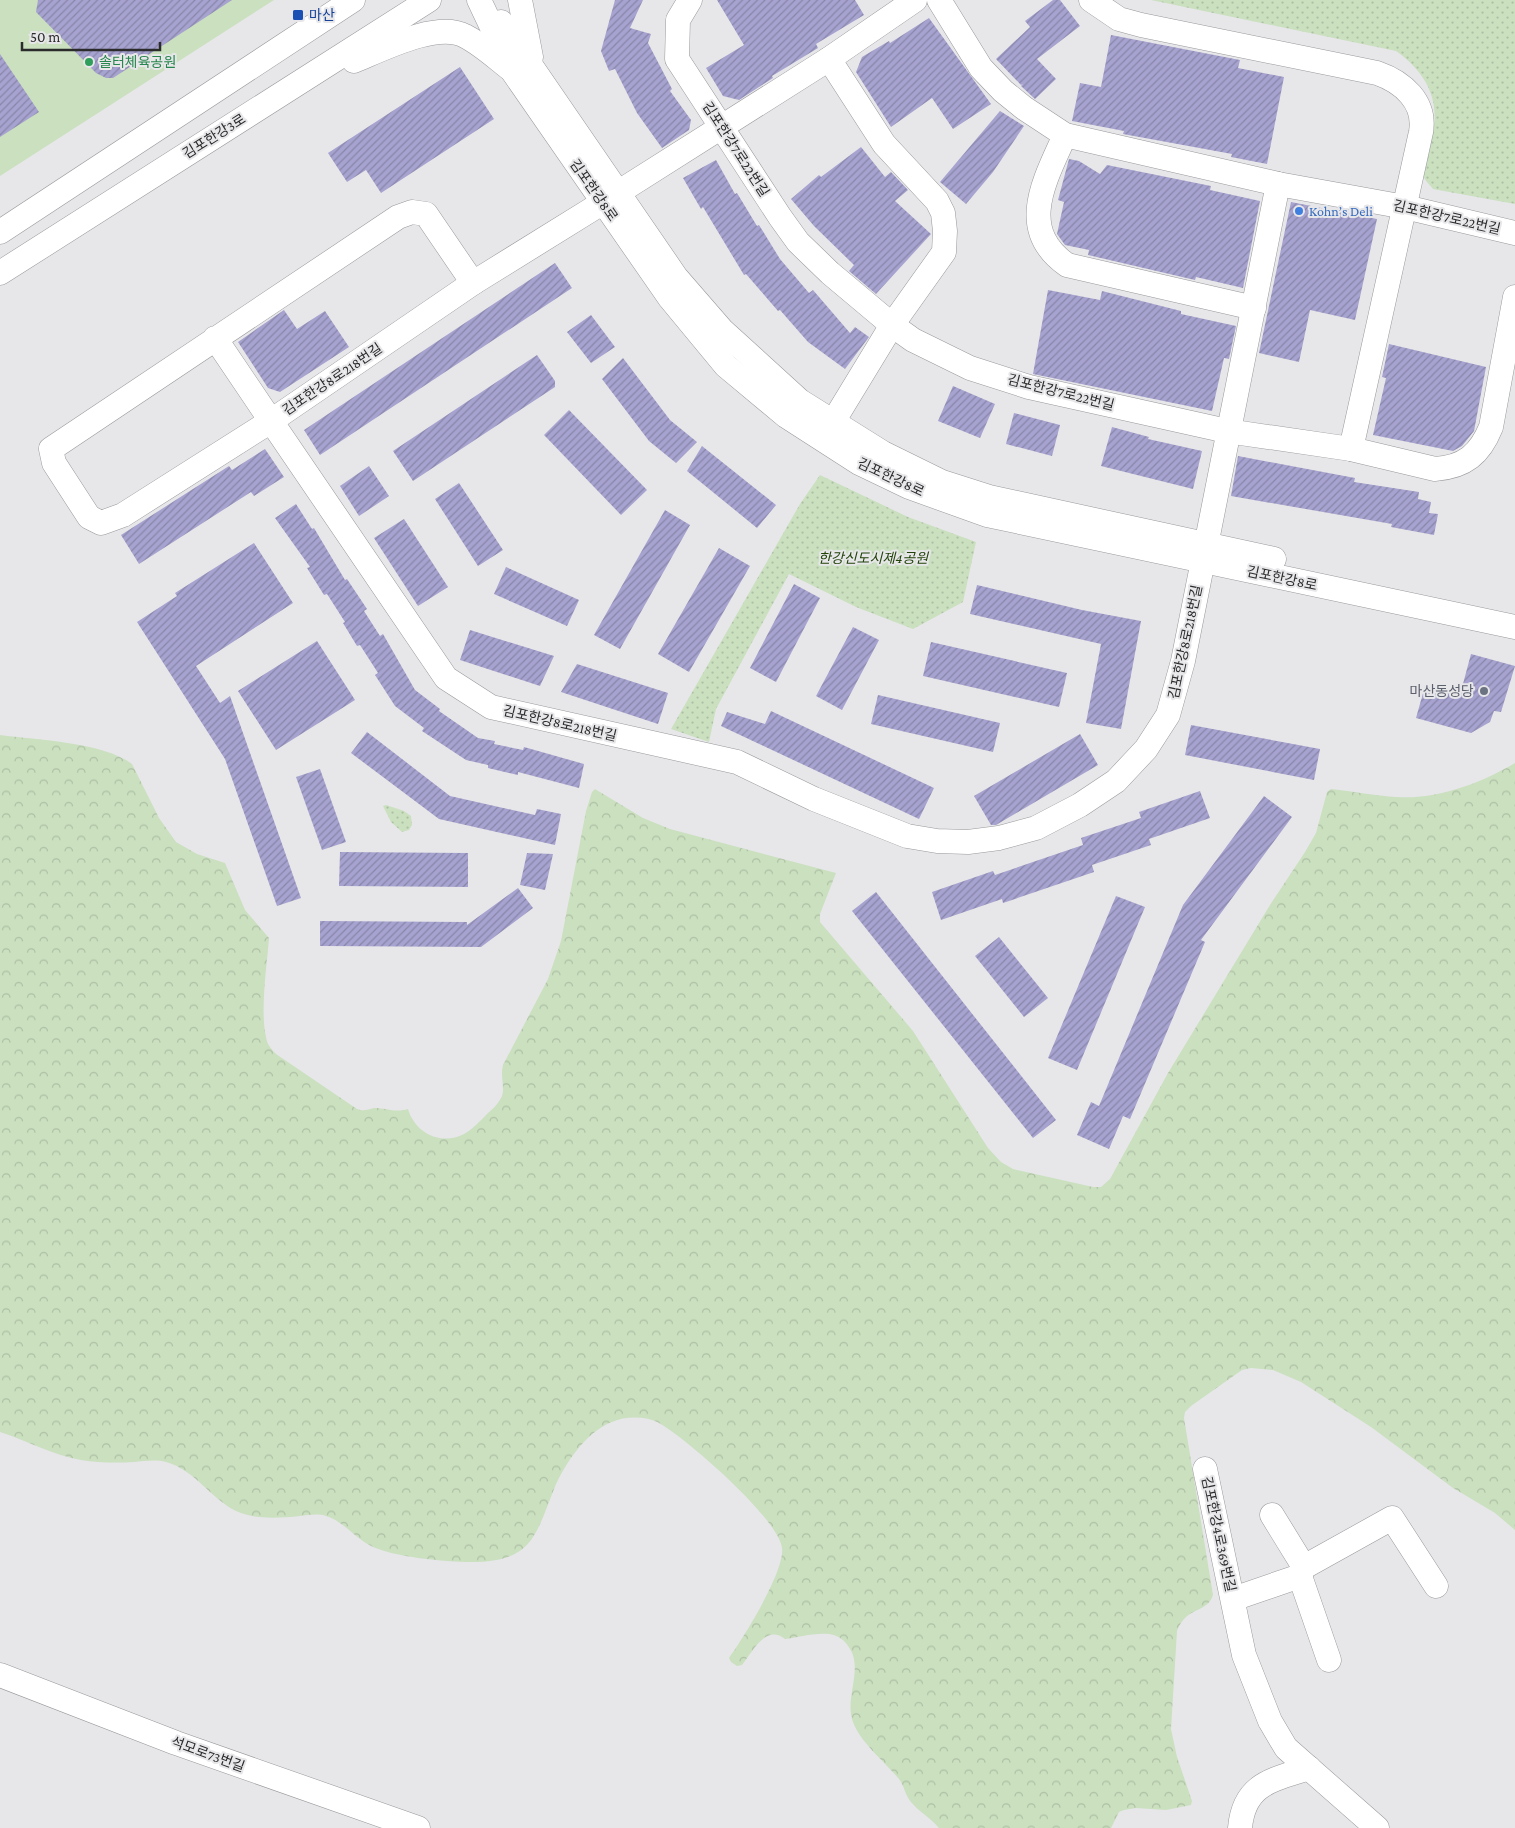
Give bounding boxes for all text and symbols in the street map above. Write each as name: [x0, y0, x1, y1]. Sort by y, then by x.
place label: 마산: [309, 7, 335, 23]
marker: 마산: [291, 8, 305, 22]
scale bar: [22, 20, 160, 52]
text: 50 m: [30, 29, 60, 45]
place label: 솔터체육공원: [99, 54, 176, 70]
marker: 솔터체육공원: [83, 56, 95, 68]
street label: 김포한강7로22번길: [699, 99, 773, 199]
street label: 김포한강3로: [180, 110, 248, 162]
street label: 김포한강8로: [567, 156, 621, 224]
street label: 김포한강7로22번길: [1392, 197, 1502, 237]
place label: Kohn’s Deli: [1309, 203, 1373, 219]
marker: Kohn’s Deli: [1293, 205, 1305, 217]
street label: 김포한강8로218번길: [279, 340, 385, 418]
street label: 김포한강7로22번길: [1006, 371, 1116, 413]
street label: 김포한강8로: [855, 455, 927, 500]
park label: 한강신도시제4공원: [818, 550, 929, 566]
street label: 김포한강8로: [1245, 563, 1319, 593]
street label: 김포한강8로218번길: [1165, 583, 1205, 701]
place label: 마산동성당: [1410, 683, 1474, 699]
marker: 마산동성당: [1478, 685, 1490, 697]
street label: 김포한강8로218번길: [501, 702, 619, 744]
street label: 김포한강4로369번길: [1199, 1475, 1239, 1593]
street label: 석모로73번길: [169, 1733, 247, 1775]

